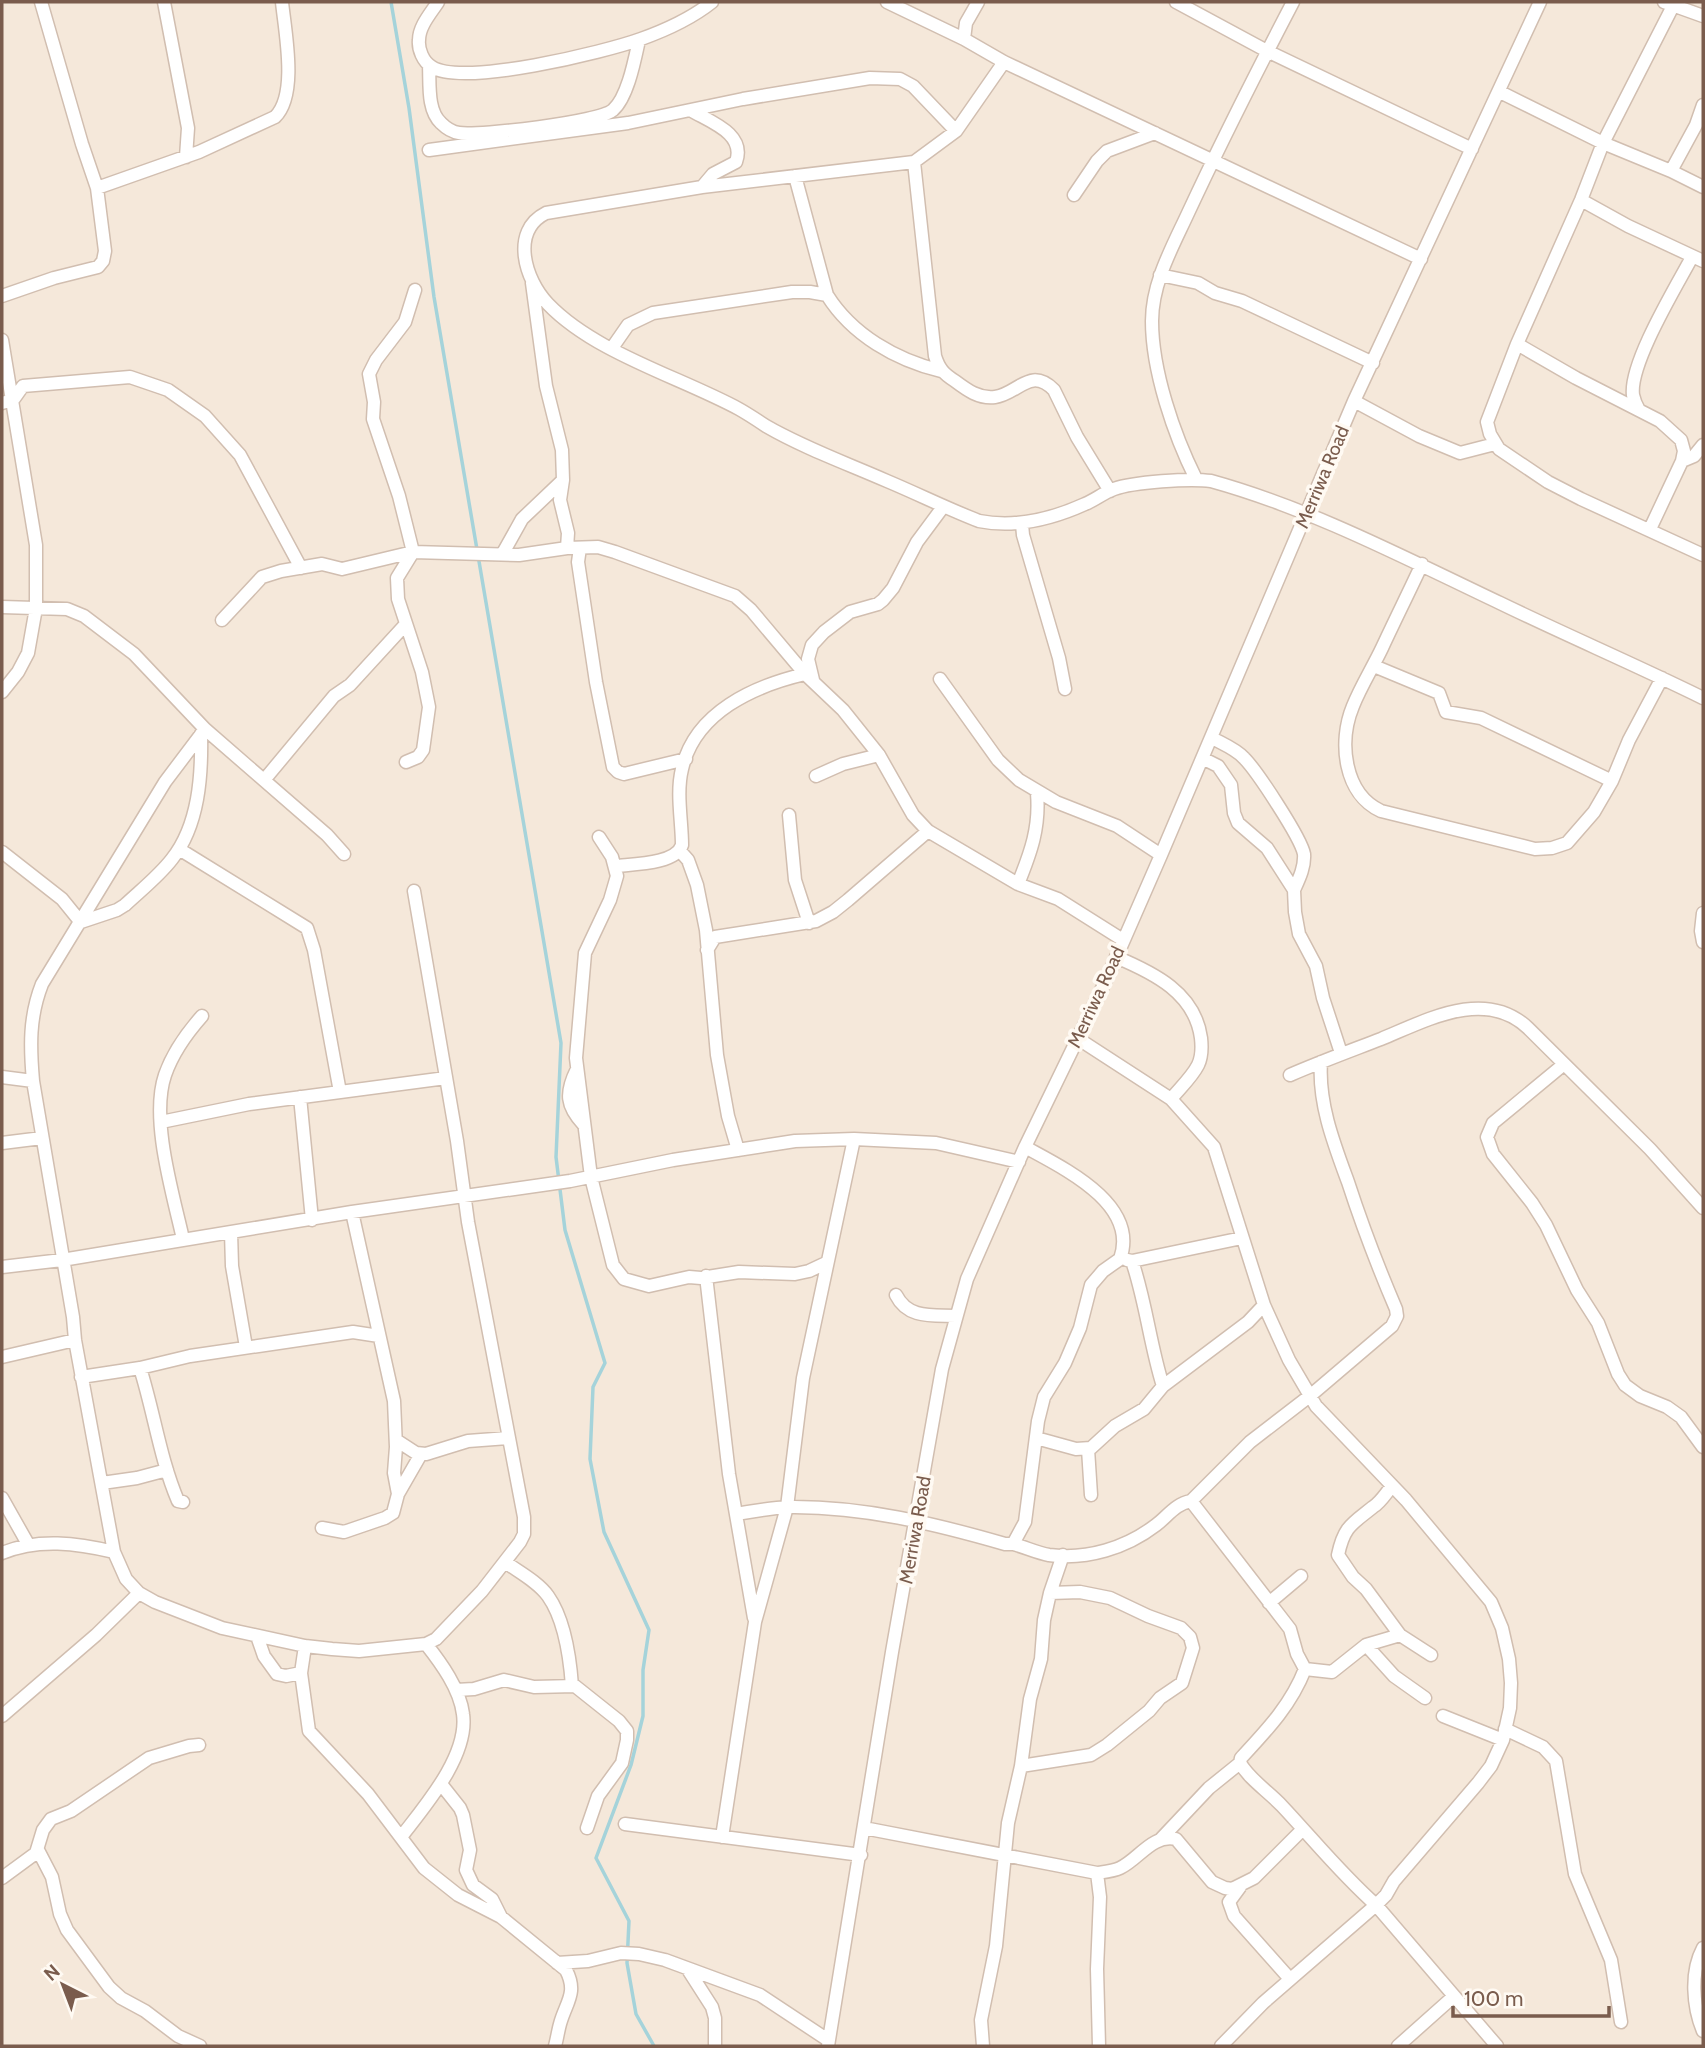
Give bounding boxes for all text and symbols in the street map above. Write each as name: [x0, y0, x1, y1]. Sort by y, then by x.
street label: Merriwa Road: [1290, 422, 1354, 532]
street label: Merriwa Road: [1062, 943, 1130, 1051]
street label: Merriwa Road: [894, 1474, 936, 1586]
north arrow: [28, 1950, 98, 2020]
text: N: [39, 1960, 65, 1986]
scale bar: [1453, 1974, 1609, 2018]
text: 100 m: [1464, 1986, 1523, 2011]

